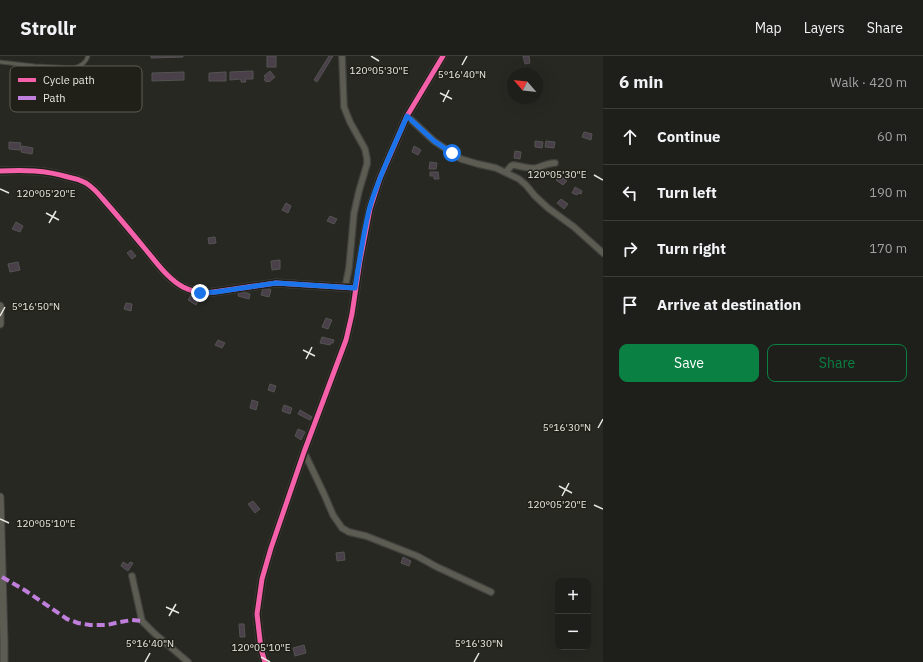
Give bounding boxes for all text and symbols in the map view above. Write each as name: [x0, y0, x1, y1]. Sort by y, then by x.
text: Strollr: [20, 16, 76, 40]
text: Map: [755, 19, 782, 37]
text: Layers: [804, 19, 845, 37]
text: Share: [867, 19, 903, 37]
text: 120°05'30"E: [349, 64, 409, 77]
legend: [10, 66, 142, 112]
text: 5°16'40"N: [438, 68, 486, 81]
north arrow: [507, 68, 543, 104]
text: 6 min: [619, 71, 663, 93]
text: Cycle path: [43, 73, 95, 87]
text: Walk · 420 m: [830, 74, 907, 91]
text: Path: [43, 91, 66, 105]
icon: ahead: [619, 126, 641, 148]
text: Continue: [657, 127, 721, 146]
text: 60 m: [877, 128, 907, 145]
route start: [443, 144, 461, 162]
text: 120°05'30"E: [527, 168, 587, 181]
icon: left: [619, 182, 641, 204]
text: Turn left: [657, 183, 717, 202]
text: 190 m: [869, 184, 907, 201]
text: 120°05'20"E: [16, 187, 76, 200]
icon: right: [619, 238, 641, 260]
text: Turn right: [657, 239, 726, 258]
text: 170 m: [869, 240, 907, 257]
route end: [191, 284, 209, 302]
icon: arrive: [619, 294, 641, 316]
text: Arrive at destination: [657, 295, 801, 314]
text: 5°16'50"N: [12, 300, 60, 313]
button: Save: [619, 344, 759, 382]
button: Share: [767, 344, 907, 382]
text: 5°16'30"N: [543, 421, 591, 434]
text: 120°05'20"E: [527, 498, 587, 511]
text: 120°05'10"E: [16, 517, 76, 530]
map controls: [555, 578, 591, 650]
button: +: [555, 578, 591, 614]
button: −: [555, 614, 591, 650]
text: 5°16'40"N: [126, 637, 174, 650]
text: 5°16'30"N: [455, 637, 503, 650]
text: 120°05'10"E: [231, 641, 291, 654]

